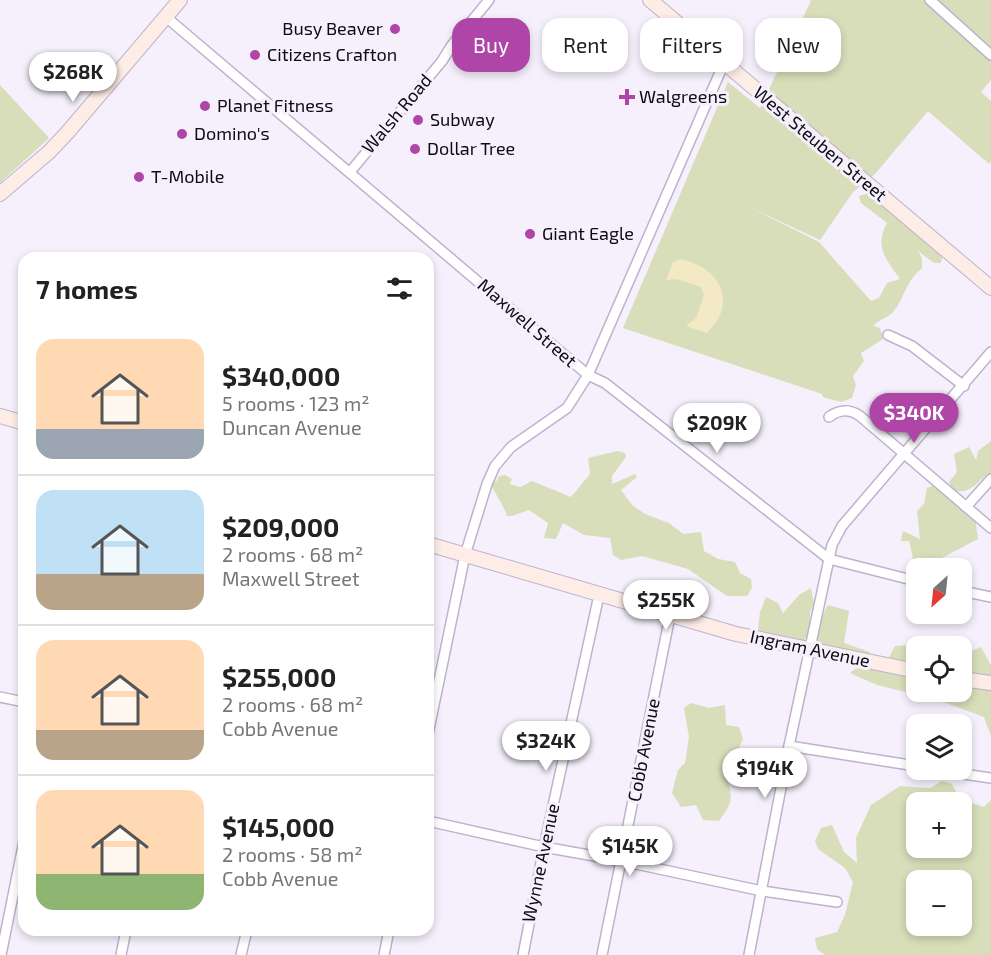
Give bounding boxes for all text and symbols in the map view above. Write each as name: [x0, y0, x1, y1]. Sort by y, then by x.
place label: Busy Beaver: [282, 17, 383, 39]
chip: Buy: [452, 18, 530, 72]
chip: Rent: [542, 18, 628, 72]
chip: Filters: [640, 18, 743, 72]
chip: New: [755, 18, 841, 72]
marker: Busy Beaver: [388, 22, 402, 36]
place label: Citizens Crafton: [267, 43, 397, 65]
marker: Citizens Crafton: [248, 48, 262, 62]
pin: $268K: [31, 52, 115, 103]
text: $268K: [43, 59, 103, 83]
street label: Walsh Road: [357, 69, 436, 158]
street label: West Steuben Street: [749, 81, 892, 206]
place label: Walgreens: [639, 85, 727, 107]
marker: Walgreens: [620, 90, 634, 104]
place label: Planet Fitness: [217, 94, 333, 116]
marker: Planet Fitness: [198, 99, 212, 113]
place label: Subway: [430, 108, 495, 130]
marker: Subway: [411, 113, 425, 127]
place label: Domino's: [194, 122, 270, 144]
marker: Domino's: [175, 127, 189, 141]
place label: Dollar Tree: [427, 137, 515, 159]
marker: Dollar Tree: [408, 142, 422, 156]
place label: T-Mobile: [151, 165, 224, 187]
marker: T-Mobile: [132, 170, 146, 184]
place label: Giant Eagle: [542, 222, 634, 244]
marker: Giant Eagle: [523, 227, 537, 241]
icon: filters: [383, 272, 416, 305]
text: 7 homes: [36, 273, 138, 304]
street label: Maxwell Street: [474, 273, 582, 371]
text: $340,000: [222, 360, 340, 391]
icon: home: [84, 363, 156, 435]
text: 5 rooms · 123 m²: [222, 391, 370, 415]
pin: $340K: [872, 393, 956, 444]
text: $340K: [884, 400, 944, 424]
pin: $209K: [675, 403, 759, 454]
text: $209K: [687, 410, 747, 434]
text: Duncan Avenue: [222, 415, 362, 439]
text: $209,000: [222, 511, 339, 542]
icon: home: [84, 514, 156, 586]
text: 2 rooms · 68 m²: [222, 542, 363, 566]
north arrow: [906, 558, 972, 624]
map controls: [906, 558, 972, 936]
text: Maxwell Street: [222, 566, 360, 590]
pin: $255K: [624, 580, 708, 631]
text: $255K: [637, 587, 695, 611]
street label: Ingram Avenue: [748, 625, 872, 671]
button: locate: [906, 636, 972, 702]
text: $255,000: [222, 661, 336, 692]
icon: home: [84, 664, 156, 736]
text: 2 rooms · 68 m²: [222, 692, 363, 716]
street label: Cobb Avenue: [622, 696, 664, 803]
button: layers: [906, 714, 972, 780]
text: Cobb Avenue: [222, 716, 339, 740]
pin: $324K: [504, 721, 588, 772]
text: $324K: [516, 728, 576, 752]
pin: $194K: [723, 748, 807, 799]
text: $194K: [736, 755, 794, 779]
button: +: [906, 792, 972, 858]
street label: Wynne Avenue: [517, 801, 563, 924]
text: $145,000: [222, 811, 335, 842]
icon: home: [84, 814, 156, 886]
pin: $145K: [588, 826, 672, 877]
text: $145K: [602, 833, 658, 857]
text: 2 rooms · 58 m²: [222, 842, 363, 866]
text: Cobb Avenue: [222, 866, 339, 890]
button: −: [906, 870, 972, 936]

